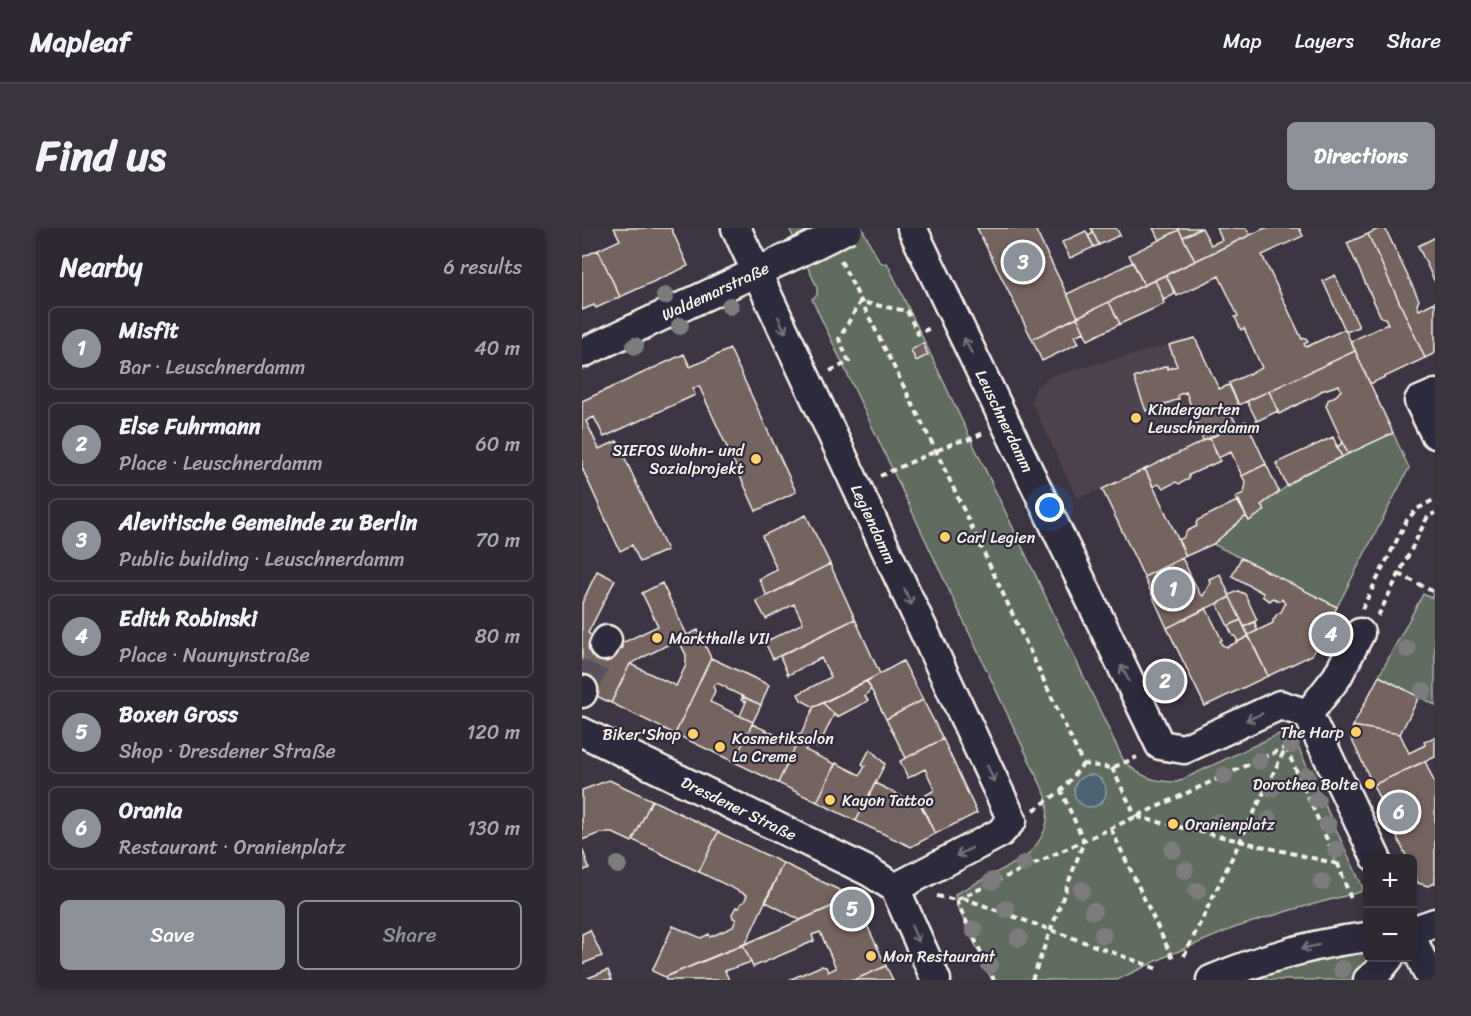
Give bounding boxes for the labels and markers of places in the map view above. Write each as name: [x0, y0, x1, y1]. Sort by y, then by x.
pin: 3: [1004, 240, 1042, 285]
place label: Kindergarten Leuschnerdamm: [1148, 395, 1260, 442]
marker: Kindergarten Leuschnerdamm: [1129, 411, 1143, 425]
place label: SIEFOS Wohn- und Sozialprojekt: [612, 436, 746, 483]
marker: SIEFOS Wohn- und Sozialprojekt: [749, 452, 763, 466]
place label: Carl Legien: [957, 523, 1036, 552]
marker: Carl Legien: [938, 530, 952, 544]
pin: 1: [1154, 566, 1192, 612]
pin: 4: [1312, 612, 1350, 656]
place label: Markthalle VII: [669, 624, 770, 653]
marker: Markthalle VII: [650, 631, 664, 645]
pin: 2: [1146, 658, 1184, 704]
place label: The Harp: [1280, 718, 1345, 747]
place label: Biker'Shop: [602, 720, 682, 749]
place label: Kosmetiksalon La Creme: [732, 724, 834, 771]
marker: The Harp: [1349, 725, 1363, 739]
marker: Biker'Shop: [686, 727, 700, 741]
marker: Kosmetiksalon La Creme: [713, 740, 727, 754]
place label: Dorothea Bolte: [1253, 770, 1358, 799]
marker: Dorothea Bolte: [1363, 777, 1377, 791]
place label: Kayon Tattoo: [842, 786, 934, 815]
pin: 6: [1380, 790, 1418, 834]
marker: Kayon Tattoo: [823, 793, 837, 807]
place label: Oranienplatz: [1185, 810, 1275, 839]
marker: Oranienplatz: [1166, 817, 1180, 831]
pin: 5: [832, 886, 872, 932]
place label: Mon Restaurant: [883, 942, 996, 971]
marker: Mon Restaurant: [864, 949, 878, 963]

